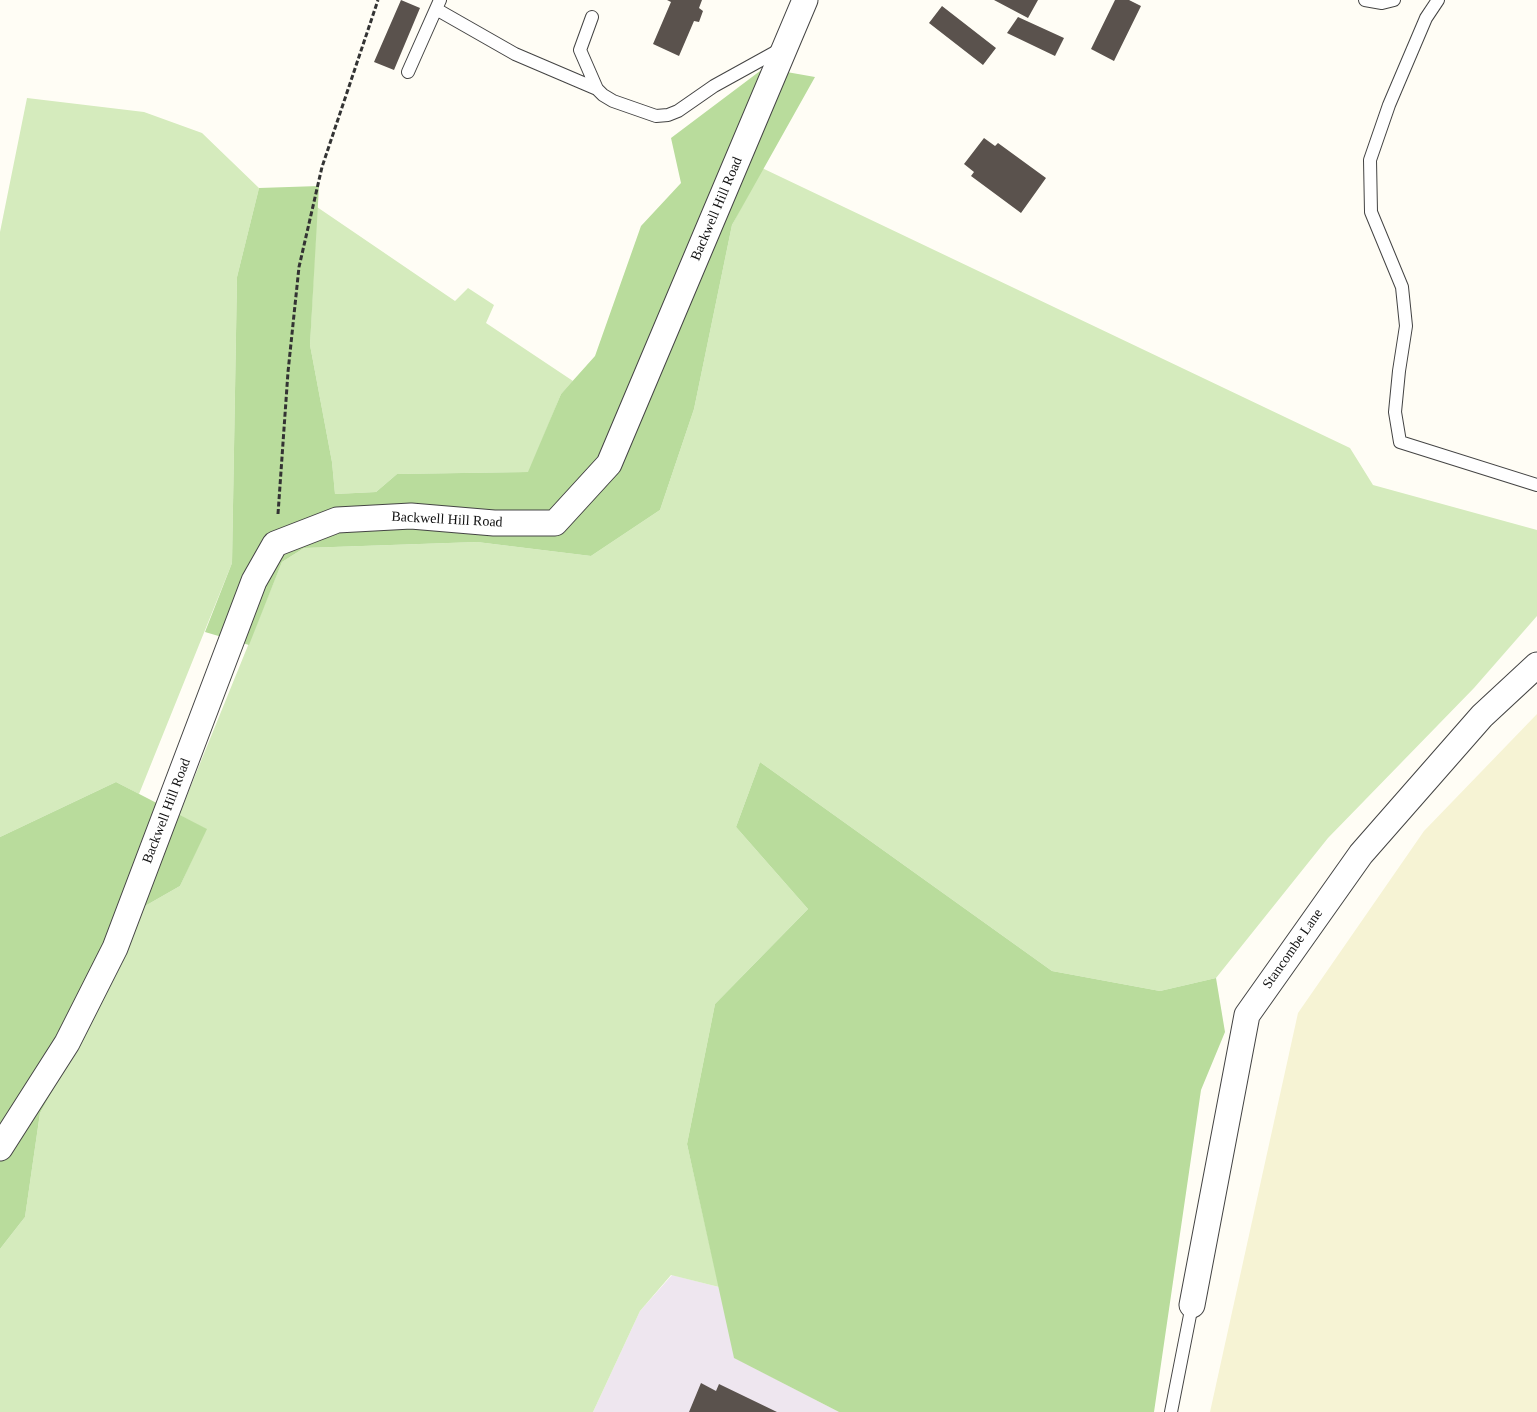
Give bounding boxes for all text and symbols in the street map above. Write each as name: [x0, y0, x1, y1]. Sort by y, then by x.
street label: Backwell Hill Road: [688, 155, 746, 263]
street label: Backwell Hill Road: [391, 509, 503, 531]
street label: Backwell Hill Road: [139, 756, 195, 866]
street label: Stancombe Lane: [1259, 906, 1327, 992]

